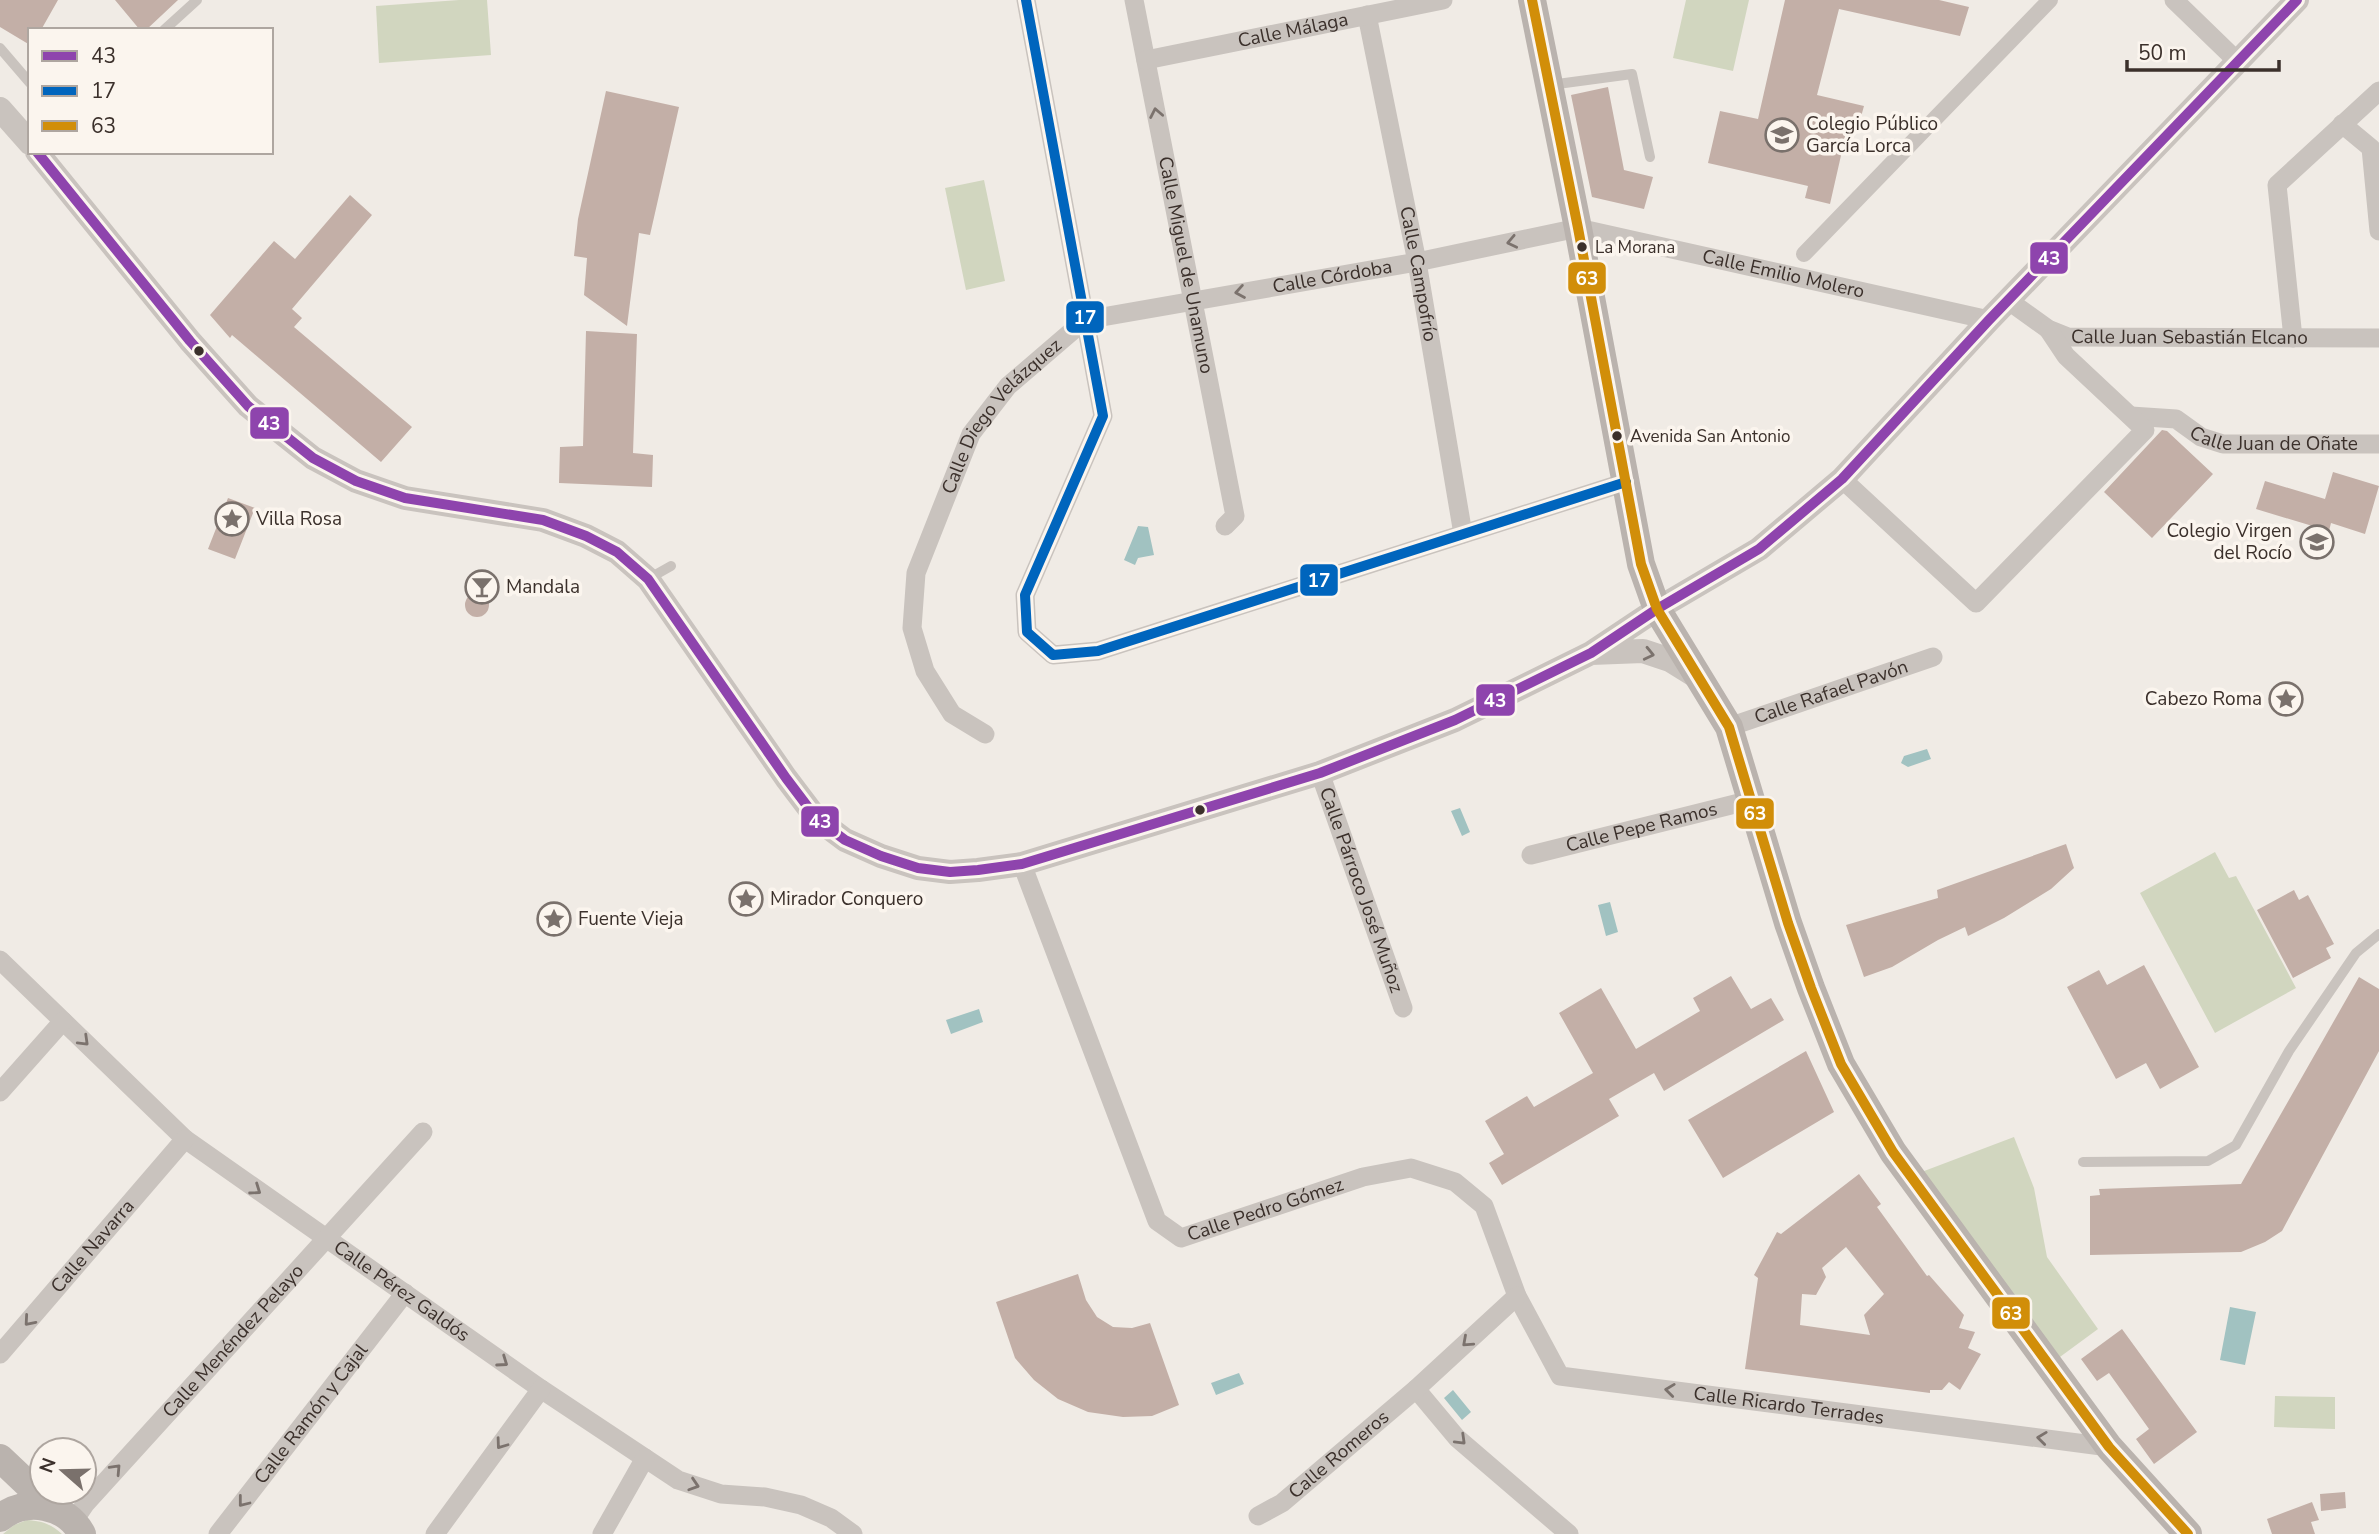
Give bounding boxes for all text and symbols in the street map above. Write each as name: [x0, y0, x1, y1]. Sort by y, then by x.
street label: Calle Málaga: [1236, 6, 1350, 54]
legend: [28, 28, 273, 154]
scale bar: [2127, 28, 2279, 72]
text: 50 m: [2138, 39, 2187, 67]
text: 43: [91, 42, 116, 70]
text: 17: [91, 77, 116, 105]
one-way arrow: [1149, 107, 1164, 119]
place label: Colegio Público García Lorca: [1806, 111, 1938, 159]
text: 63: [91, 112, 116, 140]
school or university icon: Colegio Público García Lorca: [1763, 116, 1801, 154]
street label: Calle Miguel de Unamuno: [1152, 154, 1220, 376]
street label: Calle Campofrío: [1393, 204, 1443, 344]
one-way arrow: [1506, 233, 1518, 248]
place label: La Morana: [1595, 236, 1675, 259]
marker: La Morana: [1575, 240, 1589, 254]
line badge: 43: [2029, 241, 2069, 275]
street label: Calle Emilio Molero: [1700, 243, 1867, 305]
text: 43: [2038, 246, 2060, 272]
street label: Calle Córdoba: [1271, 254, 1394, 300]
line badge: 63: [1567, 261, 1607, 295]
text: 63: [1576, 266, 1598, 292]
one-way arrow: [1234, 284, 1246, 299]
line badge: 17: [1065, 300, 1105, 334]
text: 17: [1074, 305, 1096, 331]
street label: Calle Juan Sebastián Elcano: [2071, 324, 2308, 351]
street label: Calle Diego Velázquez: [936, 332, 1067, 498]
unlabelled marker: [192, 344, 206, 358]
line badge: 43: [249, 406, 290, 440]
text: 43: [258, 411, 280, 437]
street label: Calle Juan de Oñate: [2184, 420, 2358, 457]
place label: Avenida San Antonio: [1630, 425, 1790, 448]
marker: Avenida San Antonio: [1610, 429, 1624, 443]
place icon: Villa Rosa: [213, 500, 251, 538]
place label: Villa Rosa: [255, 506, 342, 532]
place label: Colegio Virgen del Rocío: [2166, 518, 2292, 566]
school or university icon: Colegio Virgen del Rocío: [2298, 523, 2336, 561]
line badge: 17: [1299, 563, 1339, 597]
bar icon: Mandala: [463, 568, 501, 606]
text: 17: [1308, 568, 1330, 594]
place label: Mandala: [506, 574, 580, 600]
one-way arrow: [1643, 646, 1655, 661]
street label: Calle Rafael Pavón: [1751, 654, 1912, 730]
place icon: Cabezo Roma: [2267, 680, 2305, 718]
line badge: 43: [1475, 683, 1516, 717]
place label: Cabezo Roma: [2145, 686, 2262, 712]
text: 43: [1484, 688, 1506, 714]
street label: Calle Párroco José Muñoz: [1313, 784, 1410, 996]
street label: Calle Pepe Ramos: [1563, 796, 1720, 859]
line badge: 63: [1735, 797, 1775, 830]
text: 63: [1744, 801, 1766, 827]
unlabelled marker: [1193, 803, 1207, 817]
line badge: 43: [800, 805, 840, 838]
text: 43: [809, 809, 831, 835]
place icon: Mirador Conquero: [727, 880, 765, 918]
place label: Mirador Conquero: [770, 886, 923, 912]
place icon: Fuente Vieja: [535, 900, 573, 938]
place label: Fuente Vieja: [578, 906, 683, 932]
one-way arrow: [76, 1033, 89, 1046]
street label: Calle Pedro Gómez: [1184, 1171, 1347, 1248]
one-way arrow: [248, 1182, 261, 1194]
street label: Calle Navarra: [45, 1194, 140, 1299]
street label: Calle Pérez Galdós: [328, 1234, 475, 1348]
street label: Calle Menéndez Pelayo: [157, 1258, 310, 1423]
line badge: 63: [1991, 1296, 2031, 1330]
text: 63: [2000, 1301, 2022, 1327]
one-way arrow: [25, 1313, 37, 1326]
one-way arrow: [1462, 1334, 1475, 1346]
street label: Calle Ramón y Cajal: [248, 1338, 374, 1490]
one-way arrow: [495, 1354, 508, 1366]
street label: Calle Ricardo Terrades: [1692, 1380, 1886, 1431]
one-way arrow: [1664, 1383, 1676, 1398]
street label: Calle Romeros: [1283, 1404, 1395, 1505]
one-way arrow: [2036, 1431, 2047, 1446]
one-way arrow: [1453, 1432, 1466, 1445]
north arrow: [28, 1436, 98, 1506]
one-way arrow: [497, 1436, 509, 1449]
text: N: [33, 1454, 63, 1477]
one-way arrow: [108, 1464, 121, 1477]
one-way arrow: [687, 1476, 699, 1491]
one-way arrow: [239, 1494, 252, 1506]

